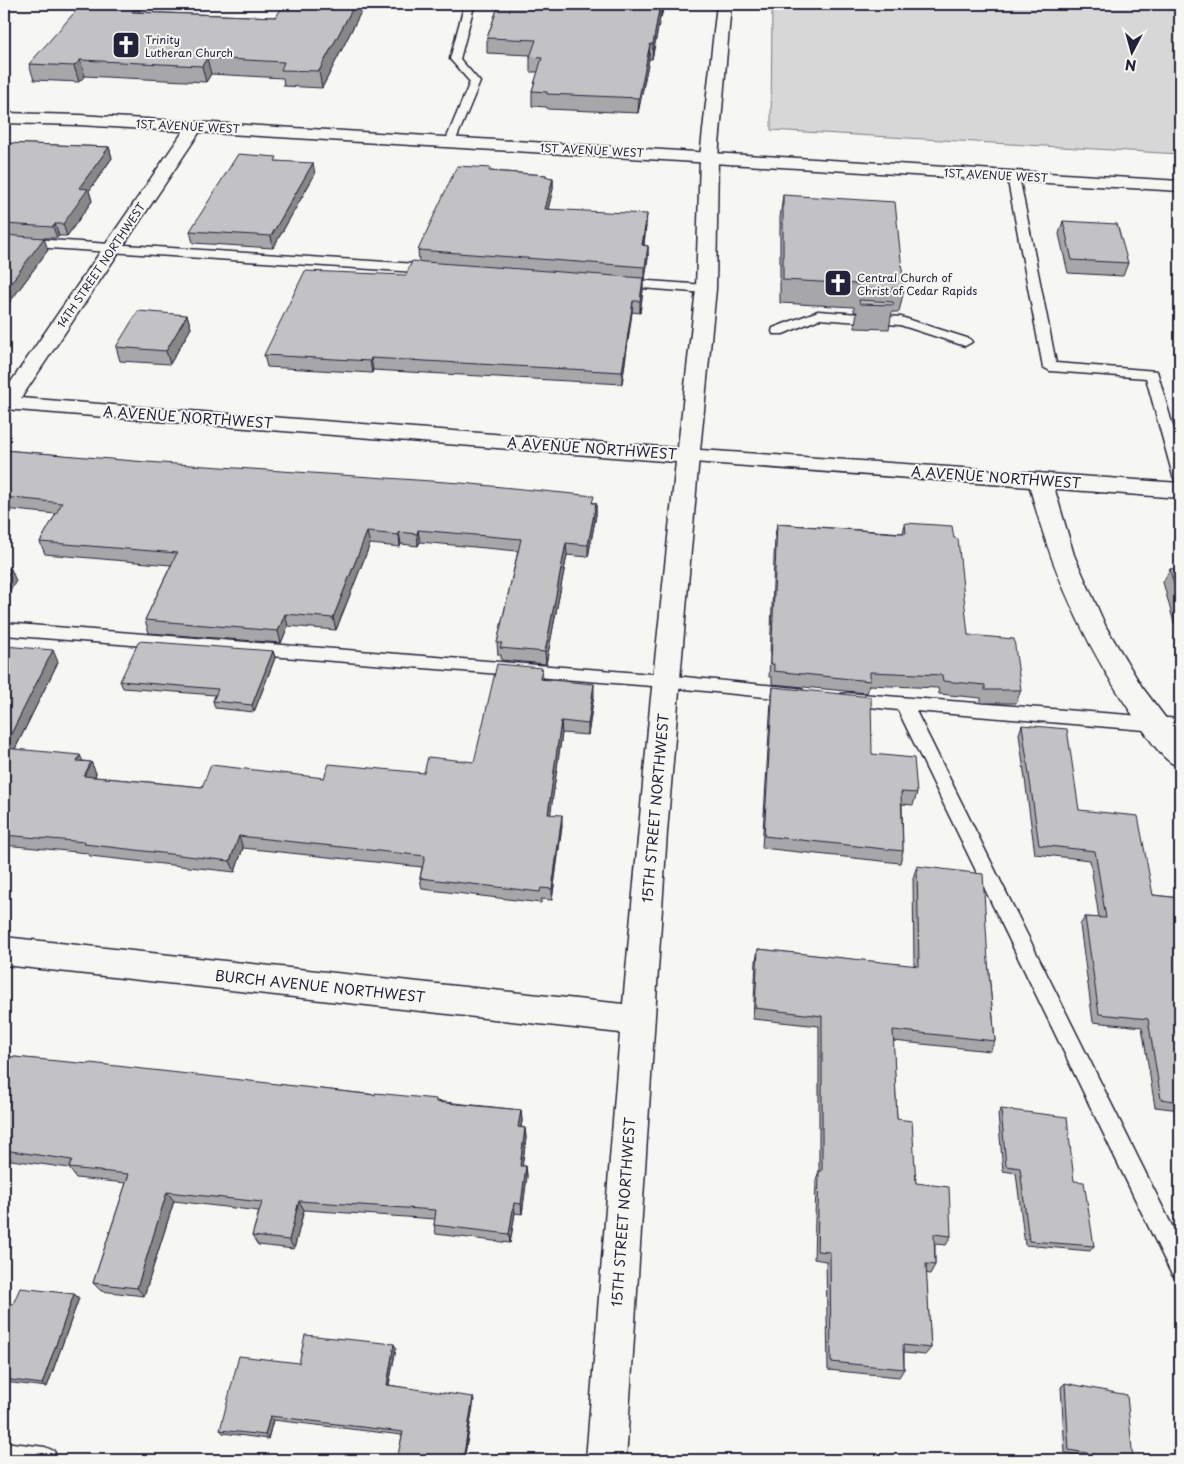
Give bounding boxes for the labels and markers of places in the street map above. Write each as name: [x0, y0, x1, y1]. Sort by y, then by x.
church icon: Trinity Lutheran Church: [111, 30, 141, 60]
place label: Trinity Lutheran Church: [145, 31, 233, 61]
church icon: Central Church of Christ of Cedar Rapids: [823, 268, 853, 298]
place label: Central Church of Christ of Cedar Rapids: [857, 269, 977, 299]

